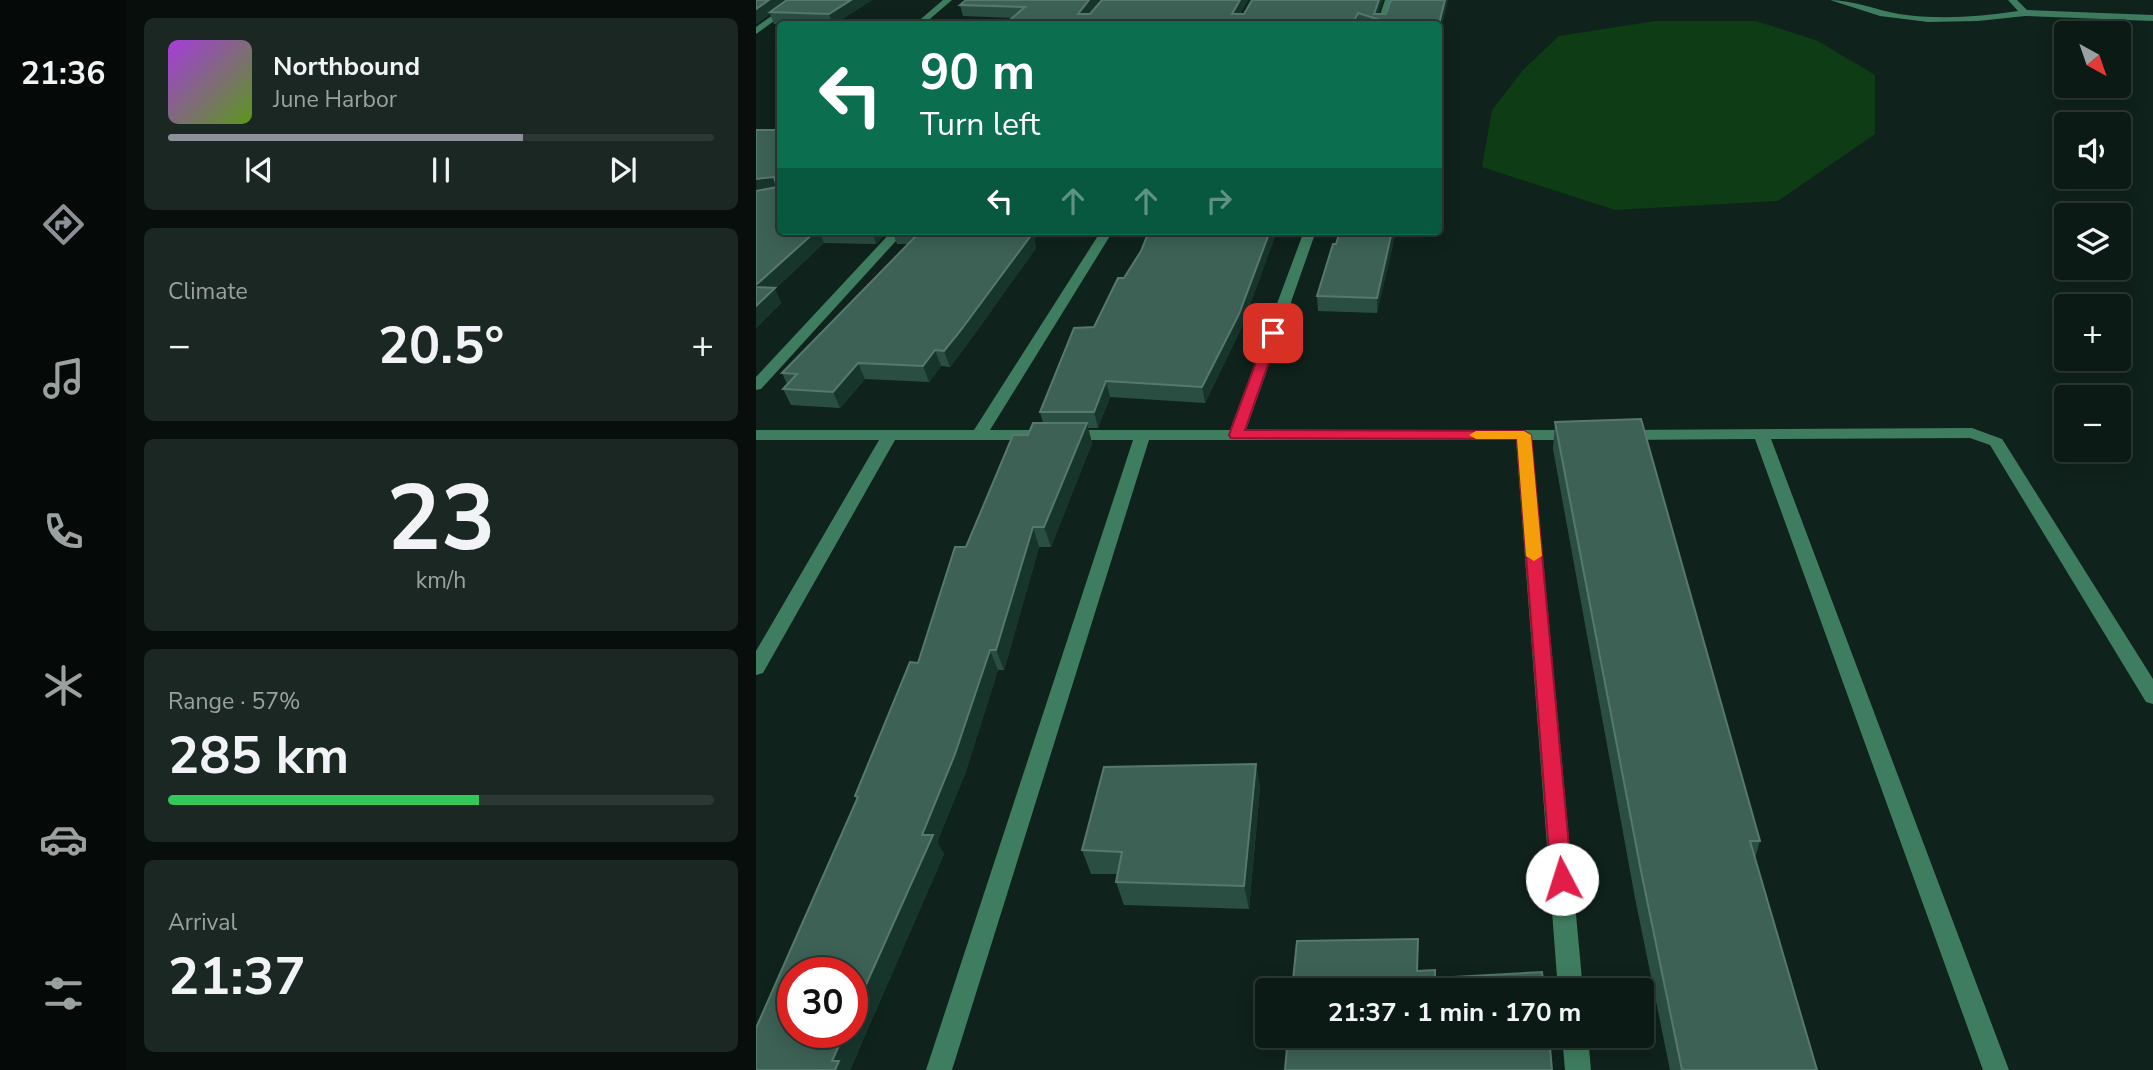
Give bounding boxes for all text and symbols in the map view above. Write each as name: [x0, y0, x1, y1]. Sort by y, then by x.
north arrow: [2054, 21, 2132, 98]
map controls: [2054, 21, 2131, 462]
text: 90 m: [920, 39, 1035, 106]
text: Northbound: [273, 49, 420, 84]
icon: left: [805, 49, 896, 140]
text: 21:36: [21, 52, 105, 95]
text: June Harbor: [273, 84, 397, 115]
text: Turn left: [920, 103, 1040, 146]
button: sound: [2054, 112, 2131, 189]
icon: previous: [240, 151, 278, 189]
icon: pause: [422, 151, 460, 189]
icon: next: [604, 151, 642, 189]
icon: left: [981, 182, 1019, 220]
icon: ahead: [1054, 182, 1092, 220]
icon: ahead: [1127, 182, 1165, 220]
icon: right: [1200, 182, 1238, 220]
icon: directions: [39, 200, 88, 249]
button: layers: [2054, 203, 2131, 280]
text: Climate: [168, 276, 248, 307]
button: +: [2054, 294, 2131, 371]
pin: [1243, 303, 1303, 363]
text: 20.5°: [378, 310, 504, 381]
icon: arrive: [1254, 314, 1292, 352]
text: −: [168, 320, 191, 371]
text: +: [691, 320, 714, 371]
icon: music: [39, 354, 88, 403]
button: −: [2054, 385, 2131, 462]
text: 23: [386, 457, 496, 581]
icon: phone: [39, 507, 88, 556]
text: km/h: [416, 565, 466, 596]
icon: climate: [39, 661, 88, 710]
text: Range · 57%: [168, 686, 300, 717]
text: 285 km: [168, 720, 349, 791]
icon: car: [39, 815, 88, 864]
position arrow: [1525, 842, 1599, 916]
text: Arrival: [168, 907, 237, 938]
text: 21:37: [168, 941, 306, 1012]
speed limit sign: 30: [777, 957, 868, 1048]
icon: filters: [39, 969, 88, 1018]
text: 21:37 · 1 min · 170 m: [1328, 995, 1581, 1030]

